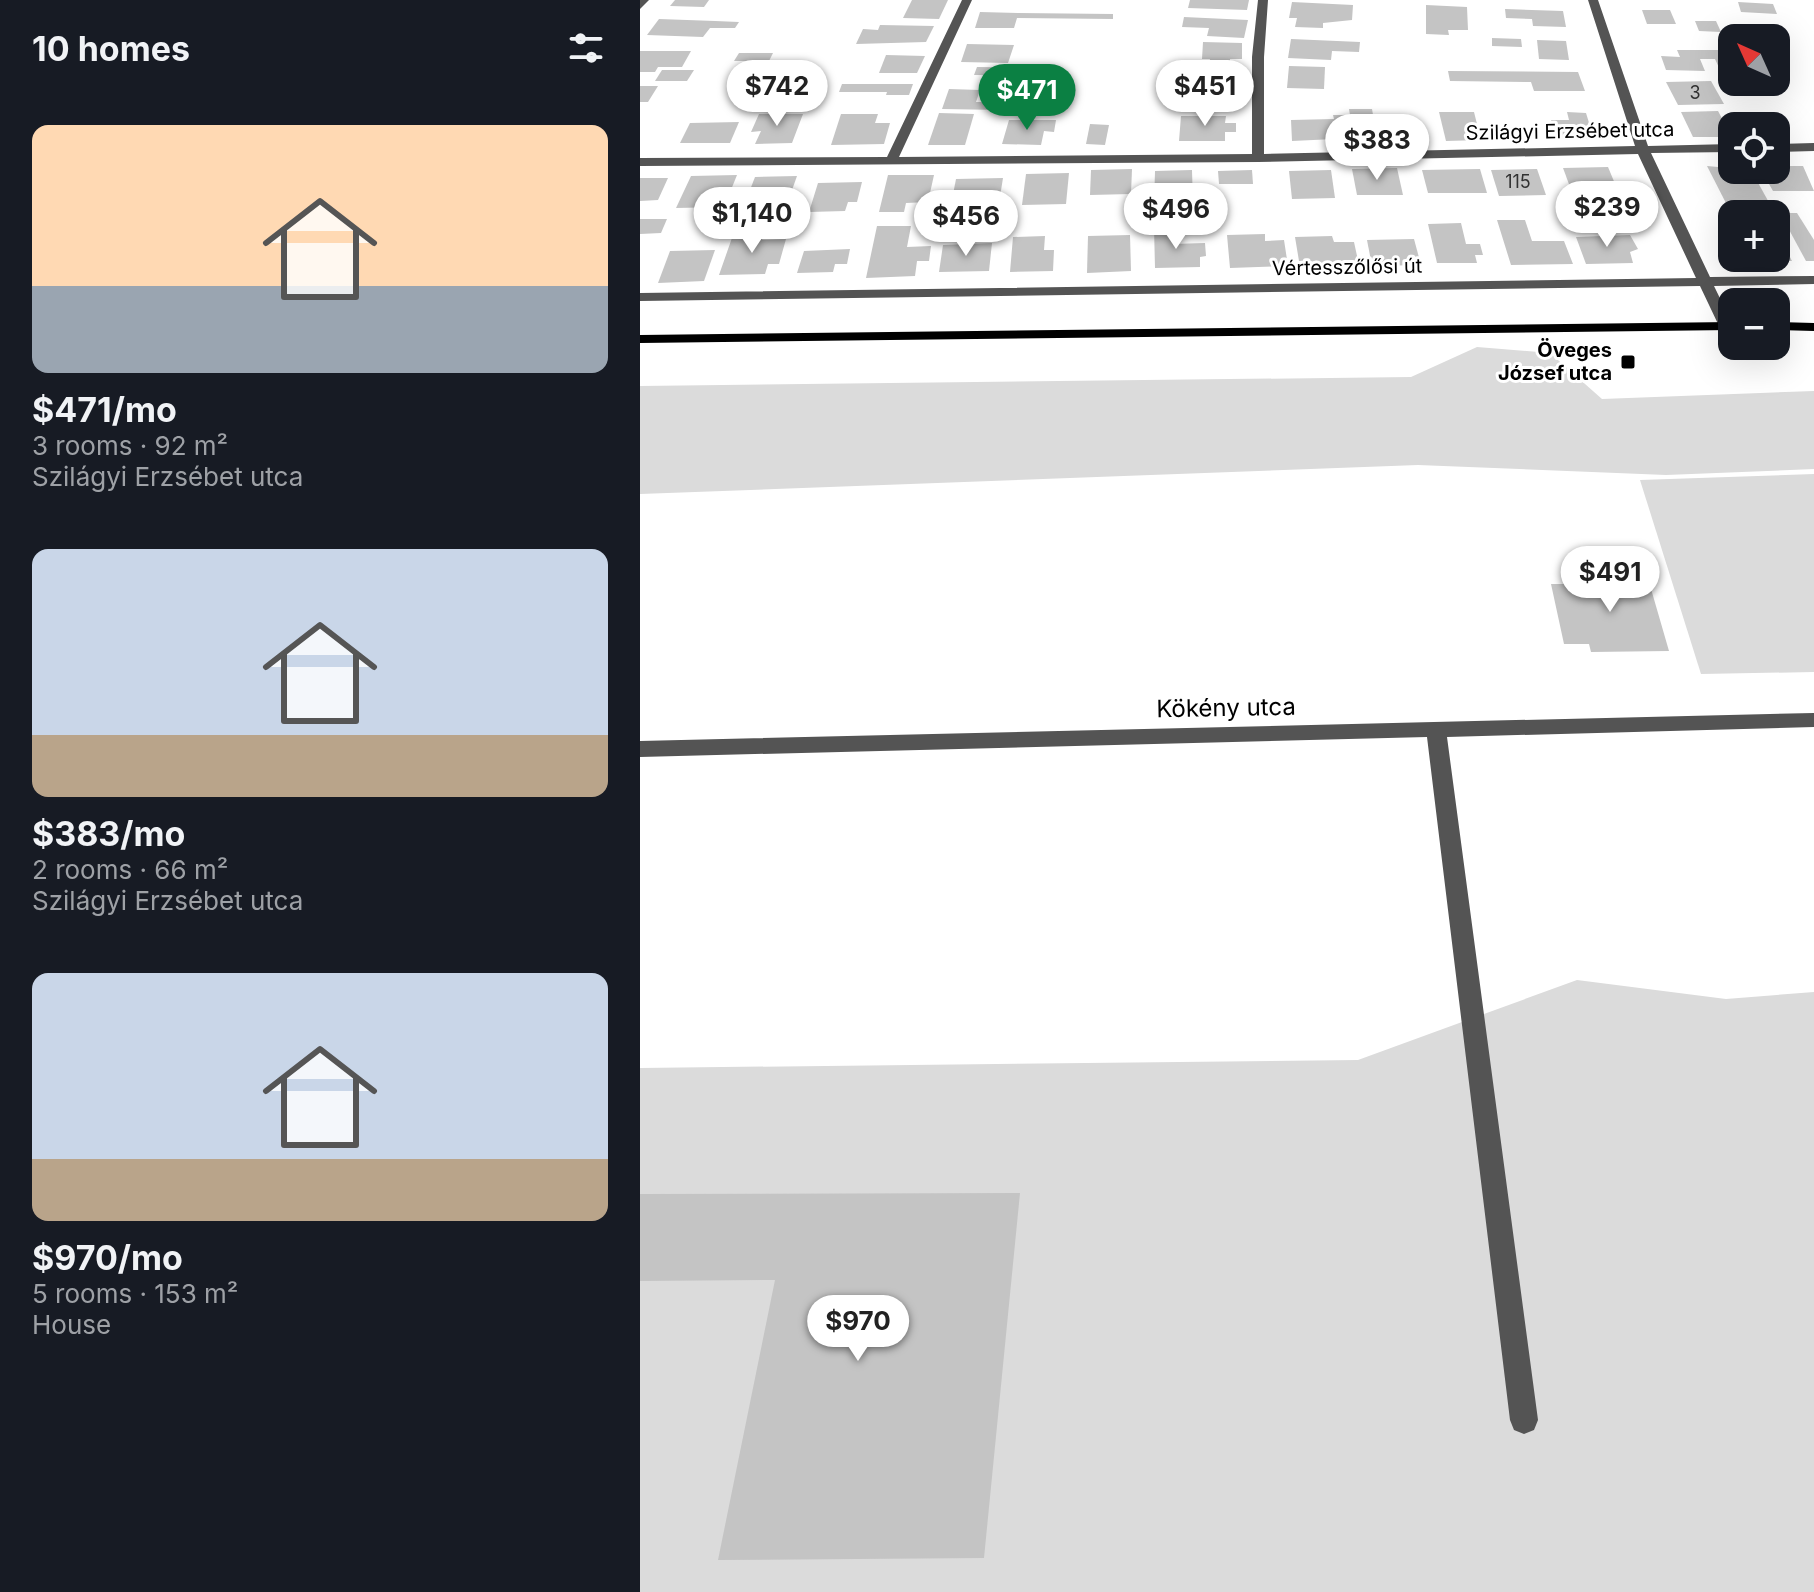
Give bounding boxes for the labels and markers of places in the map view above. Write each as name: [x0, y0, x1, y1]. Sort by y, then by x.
pin: $742: [730, 60, 824, 128]
pin: $451: [1158, 60, 1252, 128]
pin: $471: [980, 64, 1074, 132]
pin: $383: [1330, 114, 1424, 182]
pin: $239: [1560, 181, 1654, 249]
pin: $496: [1129, 183, 1223, 251]
pin: $1,140: [687, 187, 817, 255]
pin: $456: [919, 190, 1013, 258]
place label: Öveges József utca: [1498, 338, 1612, 385]
marker: Öveges József utca: [1619, 353, 1637, 371]
pin: $491: [1563, 546, 1657, 614]
pin: $970: [811, 1295, 905, 1363]

